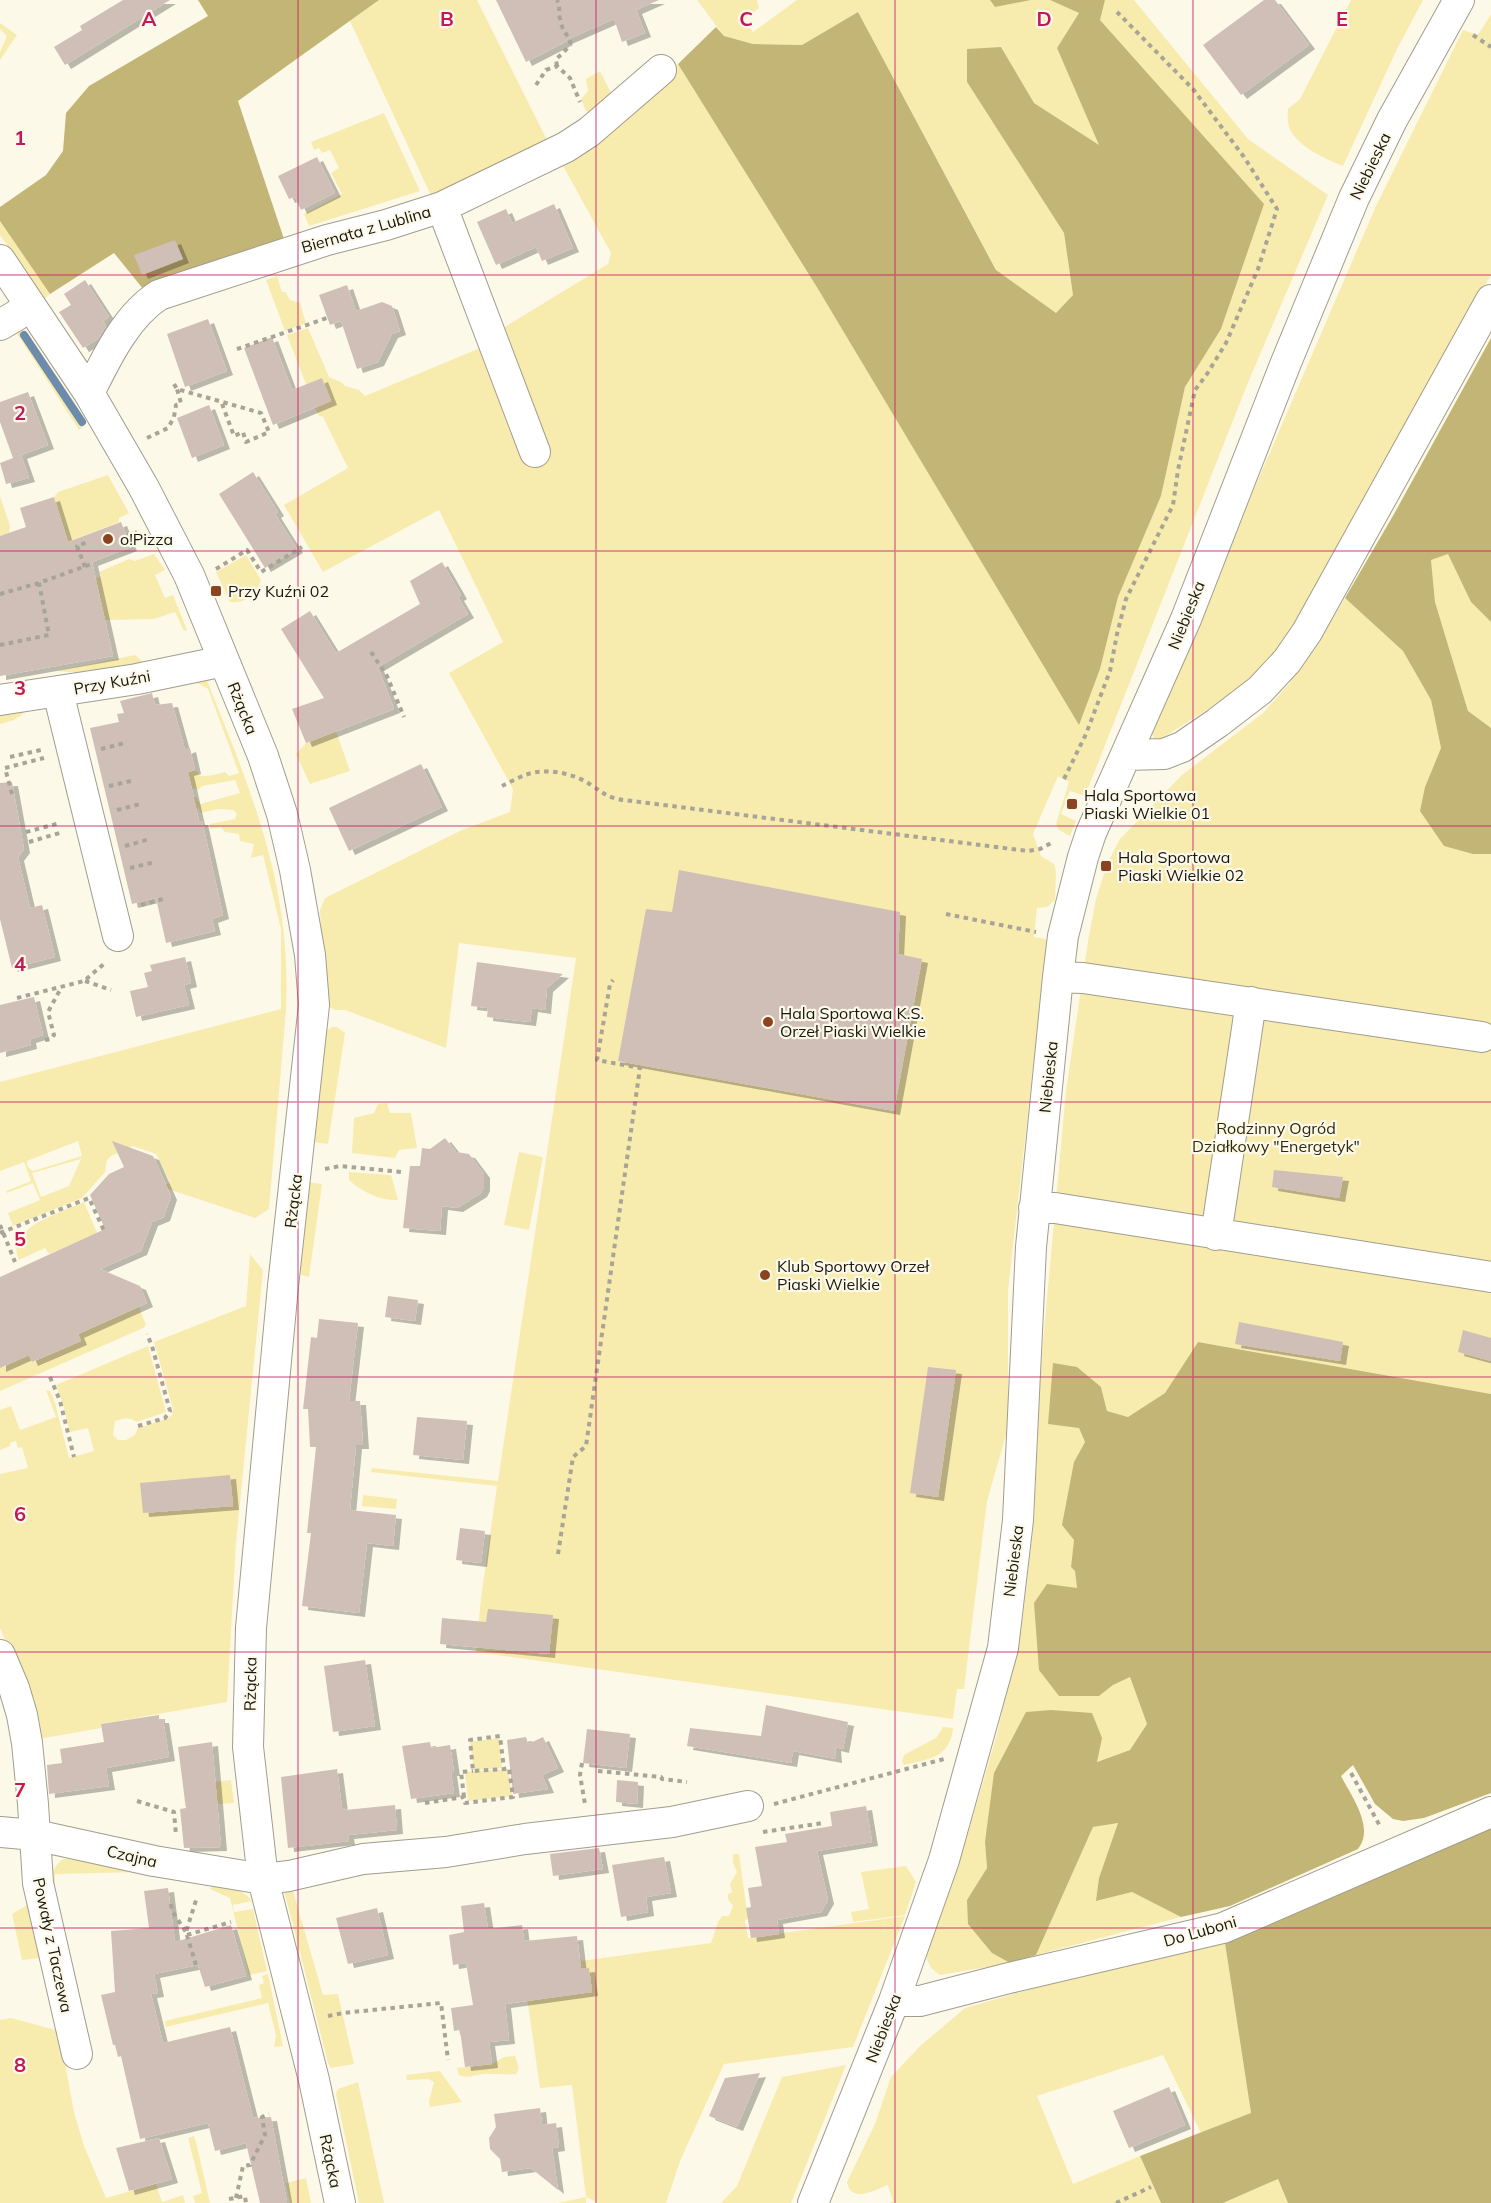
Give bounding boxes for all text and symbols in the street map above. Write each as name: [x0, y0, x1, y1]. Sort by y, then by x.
text: A: [142, 6, 157, 31]
text: B: [440, 6, 454, 31]
text: C: [739, 6, 753, 31]
text: D: [1036, 6, 1052, 31]
text: E: [1336, 6, 1348, 31]
text: 1: [14, 125, 26, 150]
street label: Niebieska: [1345, 129, 1395, 203]
street label: Biernata z Lublina: [299, 201, 433, 257]
text: 2: [14, 400, 26, 425]
place label: o!Pizza: [120, 529, 173, 549]
marker: o!Pizza: [101, 532, 115, 546]
street label: Niebieska: [1163, 578, 1209, 652]
place label: Przy Kuźni 02: [228, 581, 329, 601]
marker: Przy Kuźni 02: [209, 584, 223, 598]
street label: Przy Kuźni: [72, 665, 152, 699]
text: 3: [14, 675, 26, 700]
street label: Rżącka: [224, 679, 262, 737]
place label: Hala Sportowa Piaski Wielkie 01: [1084, 785, 1210, 823]
marker: Hala Sportowa Piaski Wielkie 01: [1065, 797, 1079, 811]
place label: Hala Sportowa Piaski Wielkie 02: [1118, 847, 1244, 885]
marker: Hala Sportowa Piaski Wielkie 02: [1099, 859, 1113, 873]
text: 4: [14, 951, 26, 976]
place label: Hala Sportowa K.S. Orzeł Piaski Wielkie: [780, 1003, 926, 1041]
marker: Hala Sportowa K.S. Orzeł Piaski Wielkie: [761, 1015, 775, 1029]
street label: Niebieska: [1034, 1040, 1062, 1114]
park label: Rodzinny Ogród Działkowy "Energetyk": [1192, 1118, 1360, 1156]
street label: Rżącka: [280, 1173, 306, 1229]
text: 5: [14, 1226, 26, 1251]
place label: Klub Sportowy Orzeł Piaski Wielkie: [777, 1256, 930, 1294]
marker: Klub Sportowy Orzeł Piaski Wielkie: [758, 1268, 772, 1282]
text: 6: [14, 1501, 26, 1526]
street label: Niebieska: [999, 1524, 1027, 1598]
street label: Rżącka: [240, 1657, 260, 1711]
text: 7: [14, 1777, 26, 1802]
street label: Czajna: [105, 1840, 159, 1872]
street label: Powały z Taczewa: [29, 1876, 77, 2014]
street label: Do Luboni: [1161, 1911, 1239, 1951]
street label: Niebieska: [861, 1991, 905, 2065]
text: 8: [14, 2052, 26, 2077]
street label: Rżącka: [316, 2132, 346, 2190]

